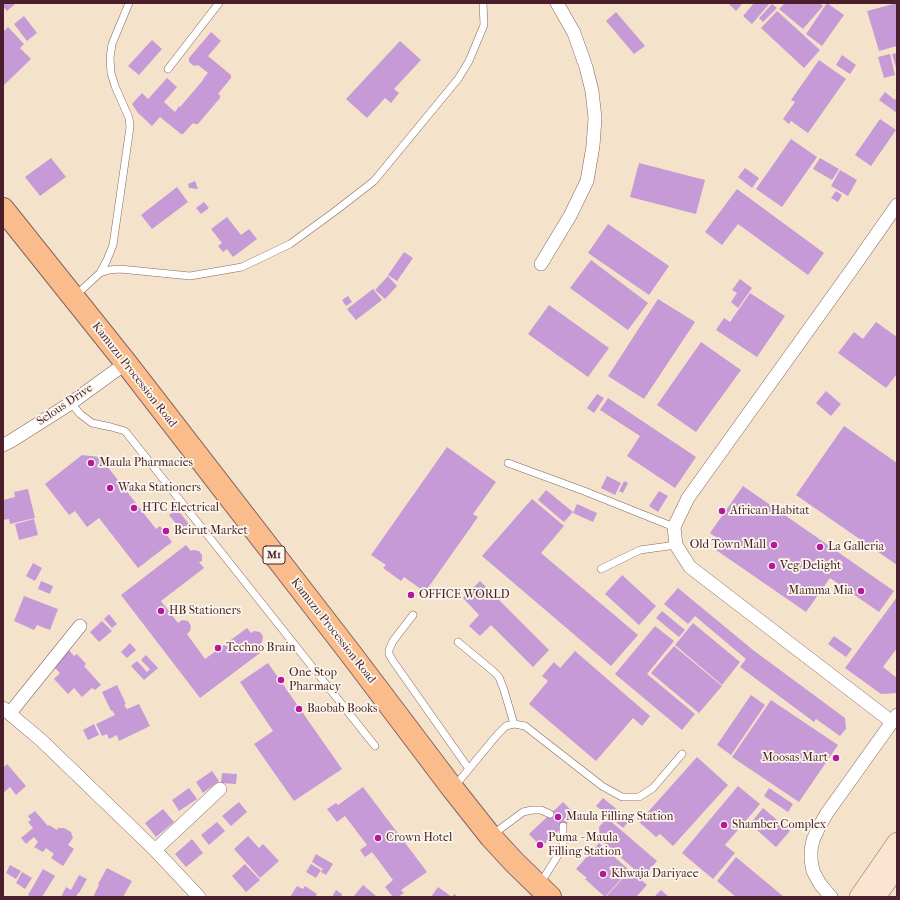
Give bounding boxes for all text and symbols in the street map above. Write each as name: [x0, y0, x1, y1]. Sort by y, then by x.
street label: Kamuzu Procession Road: [88, 319, 180, 431]
street label: Selous Drive: [34, 381, 96, 429]
place label: Maula Pharmacies: [99, 456, 193, 470]
marker: Maula Pharmacies: [86, 458, 96, 468]
place label: Waka Stationers: [118, 481, 201, 495]
marker: Waka Stationers: [105, 483, 115, 493]
place label: HTC Electrical: [142, 501, 219, 515]
marker: HTC Electrical: [129, 503, 139, 513]
place label: African Habitat: [730, 504, 810, 518]
marker: African Habitat: [717, 506, 727, 516]
place label: Beirut Market: [174, 524, 248, 538]
marker: Beirut Market: [161, 526, 171, 536]
place label: Old Town Mall: [690, 538, 766, 552]
marker: Old Town Mall: [769, 540, 779, 550]
place label: La Galleria: [828, 540, 884, 554]
marker: La Galleria: [815, 542, 825, 552]
road number: M1: [263, 546, 285, 564]
place label: Veg Delight: [780, 559, 841, 573]
marker: Veg Delight: [767, 561, 777, 571]
street label: Kamuzu Procession Road: [287, 575, 379, 687]
place label: Mamma Mia: [788, 584, 853, 598]
marker: Mamma Mia: [856, 586, 866, 596]
place label: OFFICE WORLD: [419, 588, 510, 602]
marker: OFFICE WORLD: [406, 590, 416, 600]
place label: HB Stationers: [169, 604, 241, 618]
marker: HB Stationers: [156, 606, 166, 616]
place label: Techno Brain: [226, 641, 296, 655]
marker: Techno Brain: [213, 643, 223, 653]
place label: One Stop Pharmacy: [289, 666, 341, 694]
marker: One Stop Pharmacy: [276, 675, 286, 685]
place label: Baobab Books: [307, 702, 378, 716]
marker: Baobab Books: [294, 704, 304, 714]
place label: Moosas Mart: [762, 751, 828, 765]
marker: Moosas Mart: [831, 753, 841, 763]
place label: Maula Filling Station: [566, 810, 674, 824]
marker: Maula Filling Station: [553, 812, 563, 822]
place label: Shamber Complex: [732, 818, 826, 832]
marker: Shamber Complex: [719, 820, 729, 830]
place label: Crown Hotel: [386, 831, 452, 845]
place label: Puma - Maula Filling Station: [548, 831, 621, 859]
marker: Crown Hotel: [373, 833, 383, 843]
marker: Puma - Maula Filling Station: [535, 840, 545, 850]
place label: Khwaja Dariyaee: [611, 867, 699, 881]
marker: Khwaja Dariyaee: [598, 869, 608, 879]

